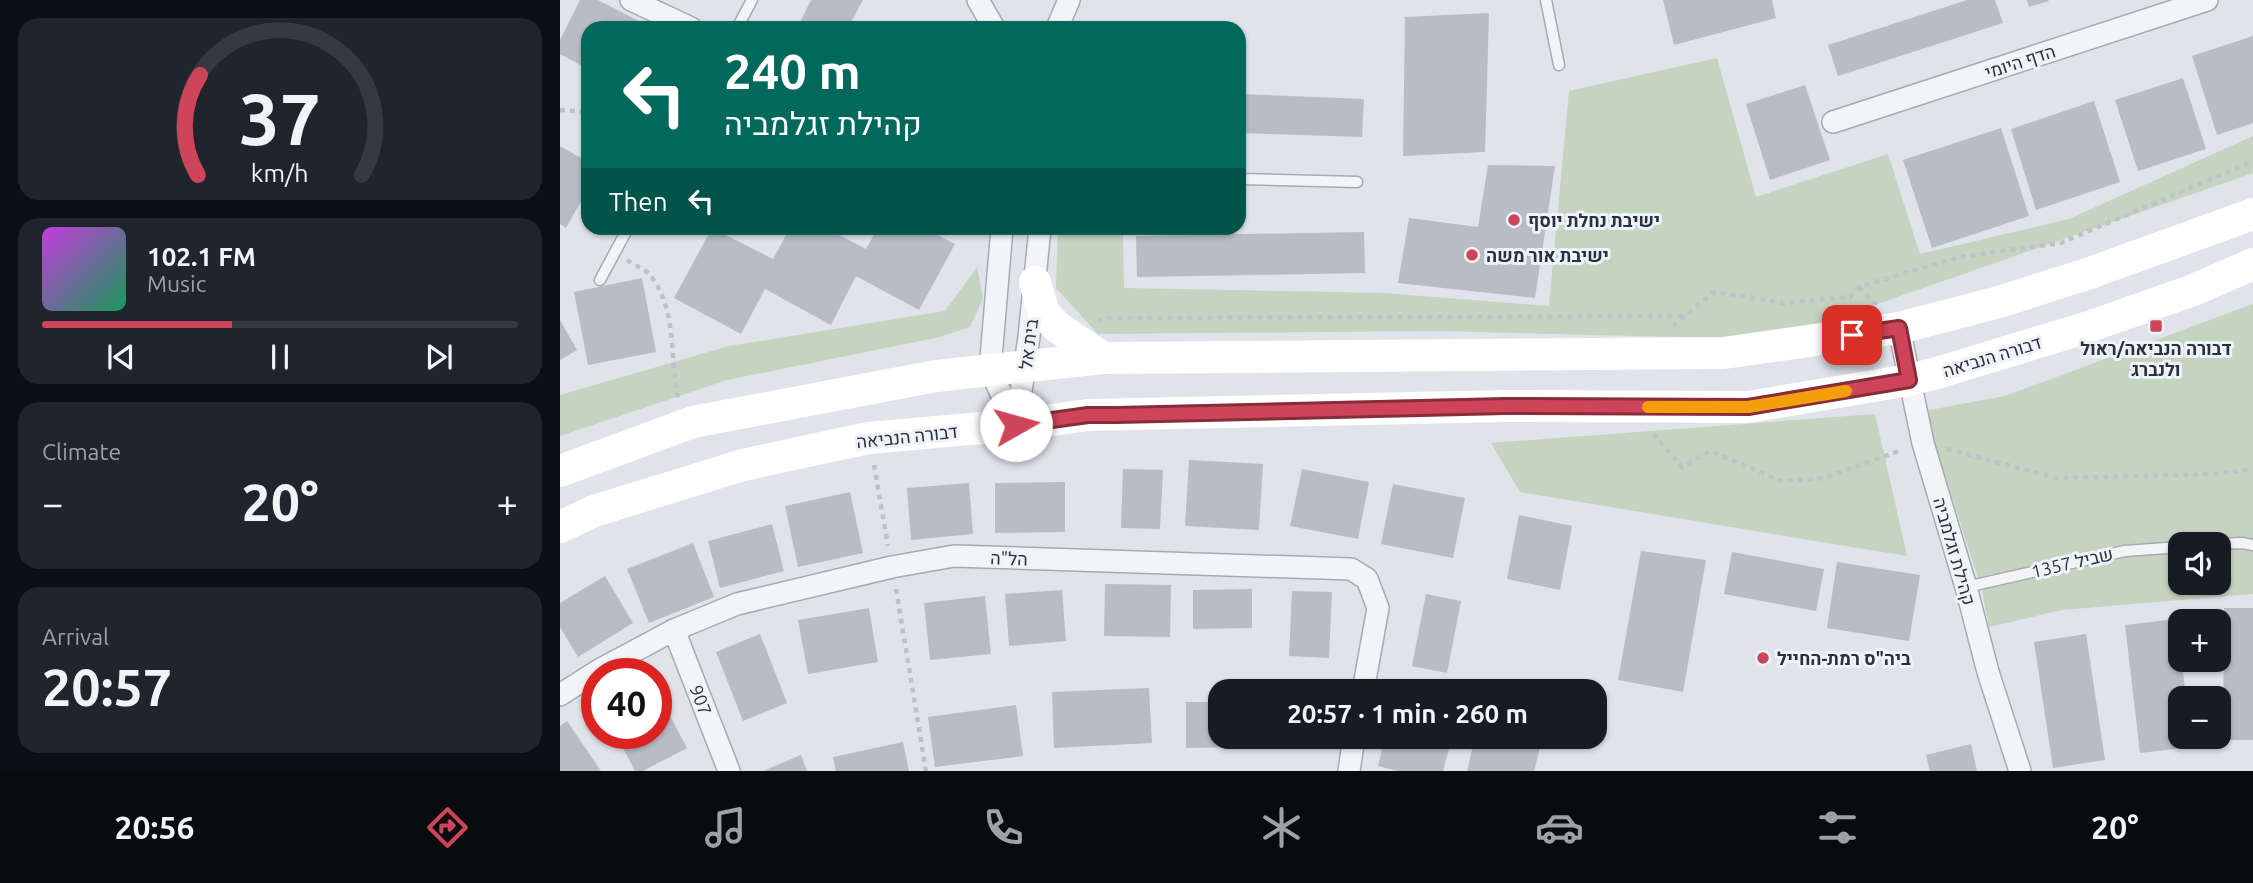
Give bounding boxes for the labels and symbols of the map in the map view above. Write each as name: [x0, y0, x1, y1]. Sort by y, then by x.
street label: הדף היומי: [1982, 40, 2058, 83]
place label: ישיבת נחלת יוסף: [1528, 210, 1660, 231]
marker: ישיבת נחלת יוסף: [1506, 212, 1522, 228]
place label: ישיבת אור משה: [1486, 245, 1609, 265]
marker: ישיבת אור משה: [1464, 247, 1480, 263]
pin: [1822, 305, 1882, 365]
street label: בית אל: [1015, 317, 1041, 371]
marker: דבורה הנביאה/ראול ולנברג: [2148, 318, 2164, 334]
street label: דבורה הנביאה: [1940, 332, 2044, 380]
place label: דבורה הנביאה/ראול ולנברג: [2080, 338, 2232, 379]
position arrow: [979, 388, 1053, 462]
street label: דבורה הנביאה: [855, 421, 959, 451]
street label: קהילת זגלמביה: [1929, 495, 1980, 608]
street label: שביל 1357: [2029, 543, 2115, 581]
street label: הל"ה: [990, 547, 1028, 569]
place label: ביה"ס רמת-החייל: [1777, 648, 1911, 668]
marker: ביה"ס רמת-החייל: [1755, 650, 1771, 666]
speed limit sign: 40: [581, 658, 672, 749]
street label: 907: [686, 682, 716, 718]

